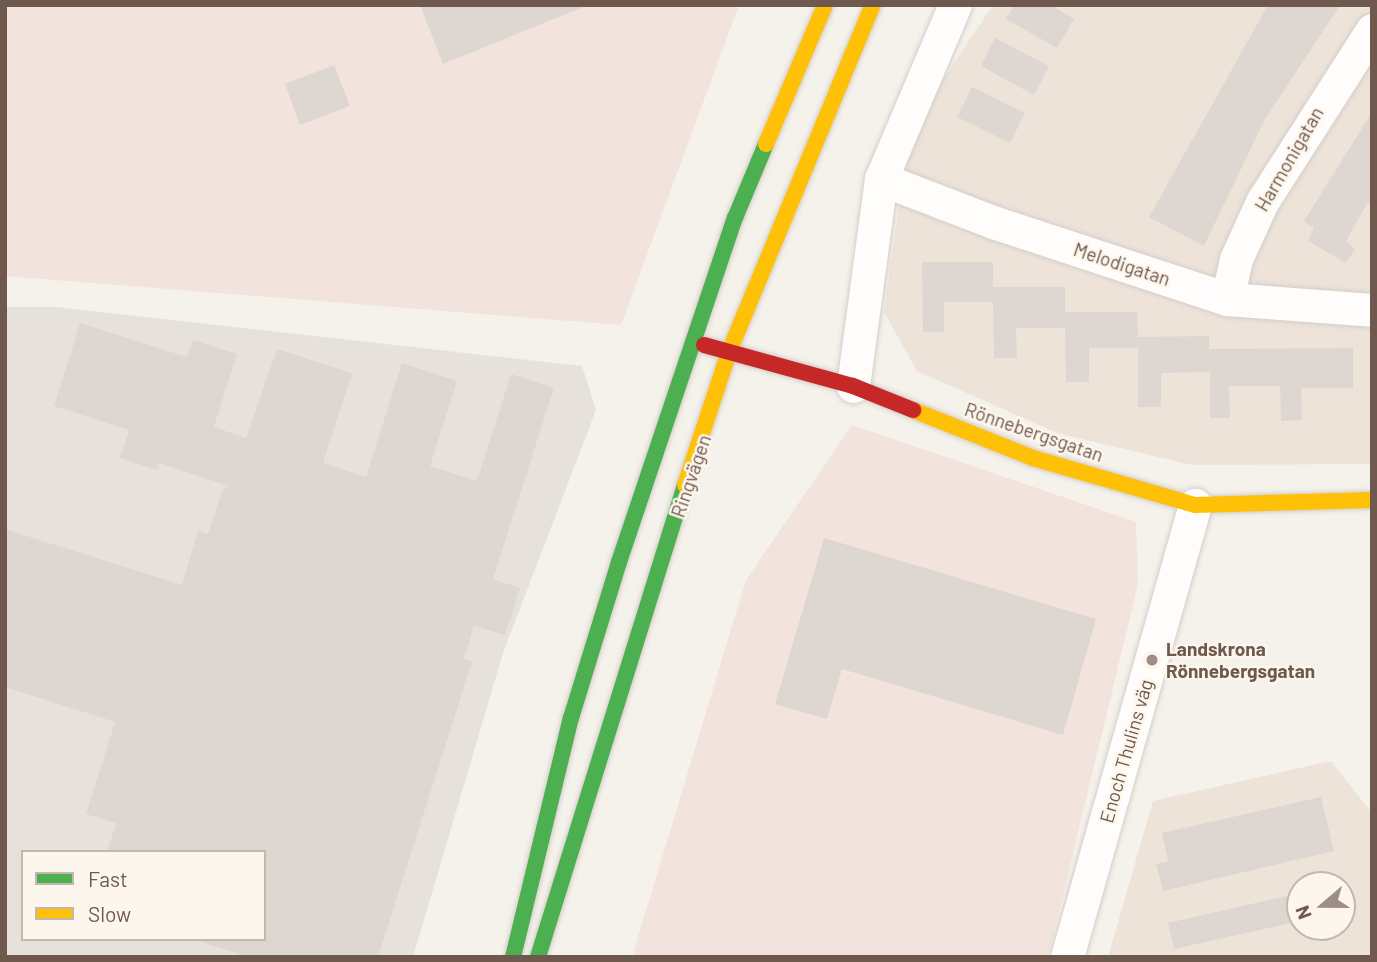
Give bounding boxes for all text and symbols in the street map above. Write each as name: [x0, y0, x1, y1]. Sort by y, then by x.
street label: Harmonigatan: [1250, 103, 1328, 215]
street label: Melodigatan: [1071, 238, 1173, 290]
street label: Rönnebergsgatan: [962, 398, 1106, 466]
street label: Ringvägen: [666, 432, 716, 520]
place label: Landskrona Rönnebergsgatan: [1166, 638, 1315, 682]
marker: Landskrona Rönnebergsgatan: [1144, 652, 1160, 668]
street label: Enoch Thulins väg: [1095, 677, 1157, 825]
legend: [21, 850, 266, 941]
text: Fast: [88, 866, 128, 891]
north arrow: [1286, 871, 1356, 941]
text: Slow: [88, 901, 131, 926]
text: N: [1290, 903, 1316, 923]

